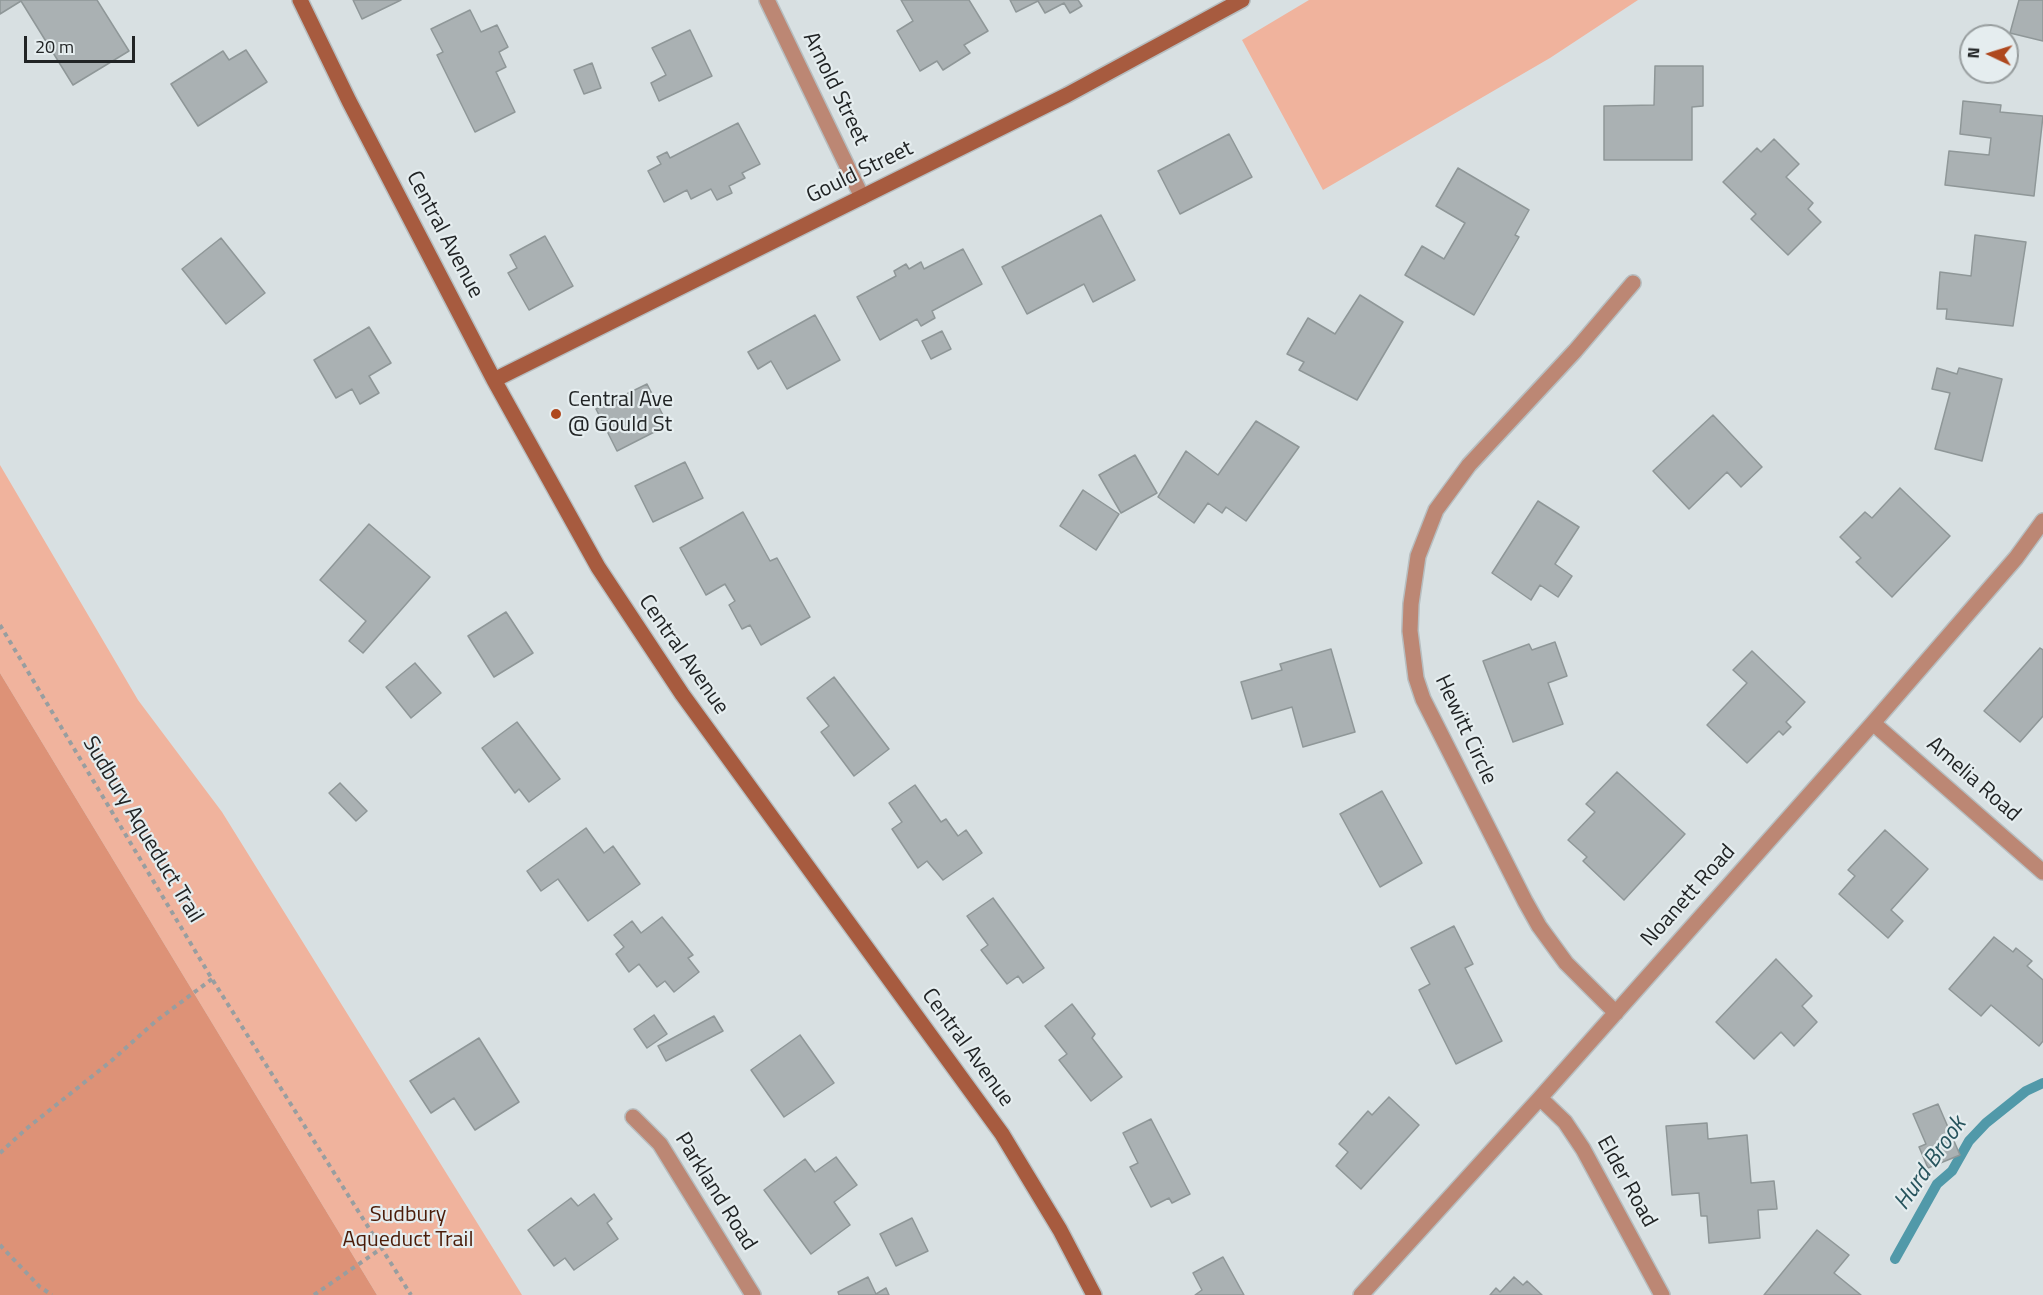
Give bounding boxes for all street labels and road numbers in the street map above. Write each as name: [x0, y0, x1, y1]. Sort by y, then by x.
street label: Arnold Street: [796, 28, 874, 150]
street label: Gould Street: [802, 136, 918, 210]
street label: Central Avenue: [400, 167, 488, 303]
street label: Central Avenue: [632, 590, 734, 720]
street label: Hewitt Circle: [1428, 671, 1502, 789]
street label: Sudbury Aqueduct Trail: [76, 732, 208, 928]
street label: Amelia Road: [1921, 732, 2025, 828]
street label: Noanett Road: [1636, 840, 1742, 952]
street label: Central Avenue: [915, 984, 1019, 1112]
street label: Parkland Road: [668, 1128, 762, 1256]
street label: Elder Road: [1590, 1132, 1662, 1232]

